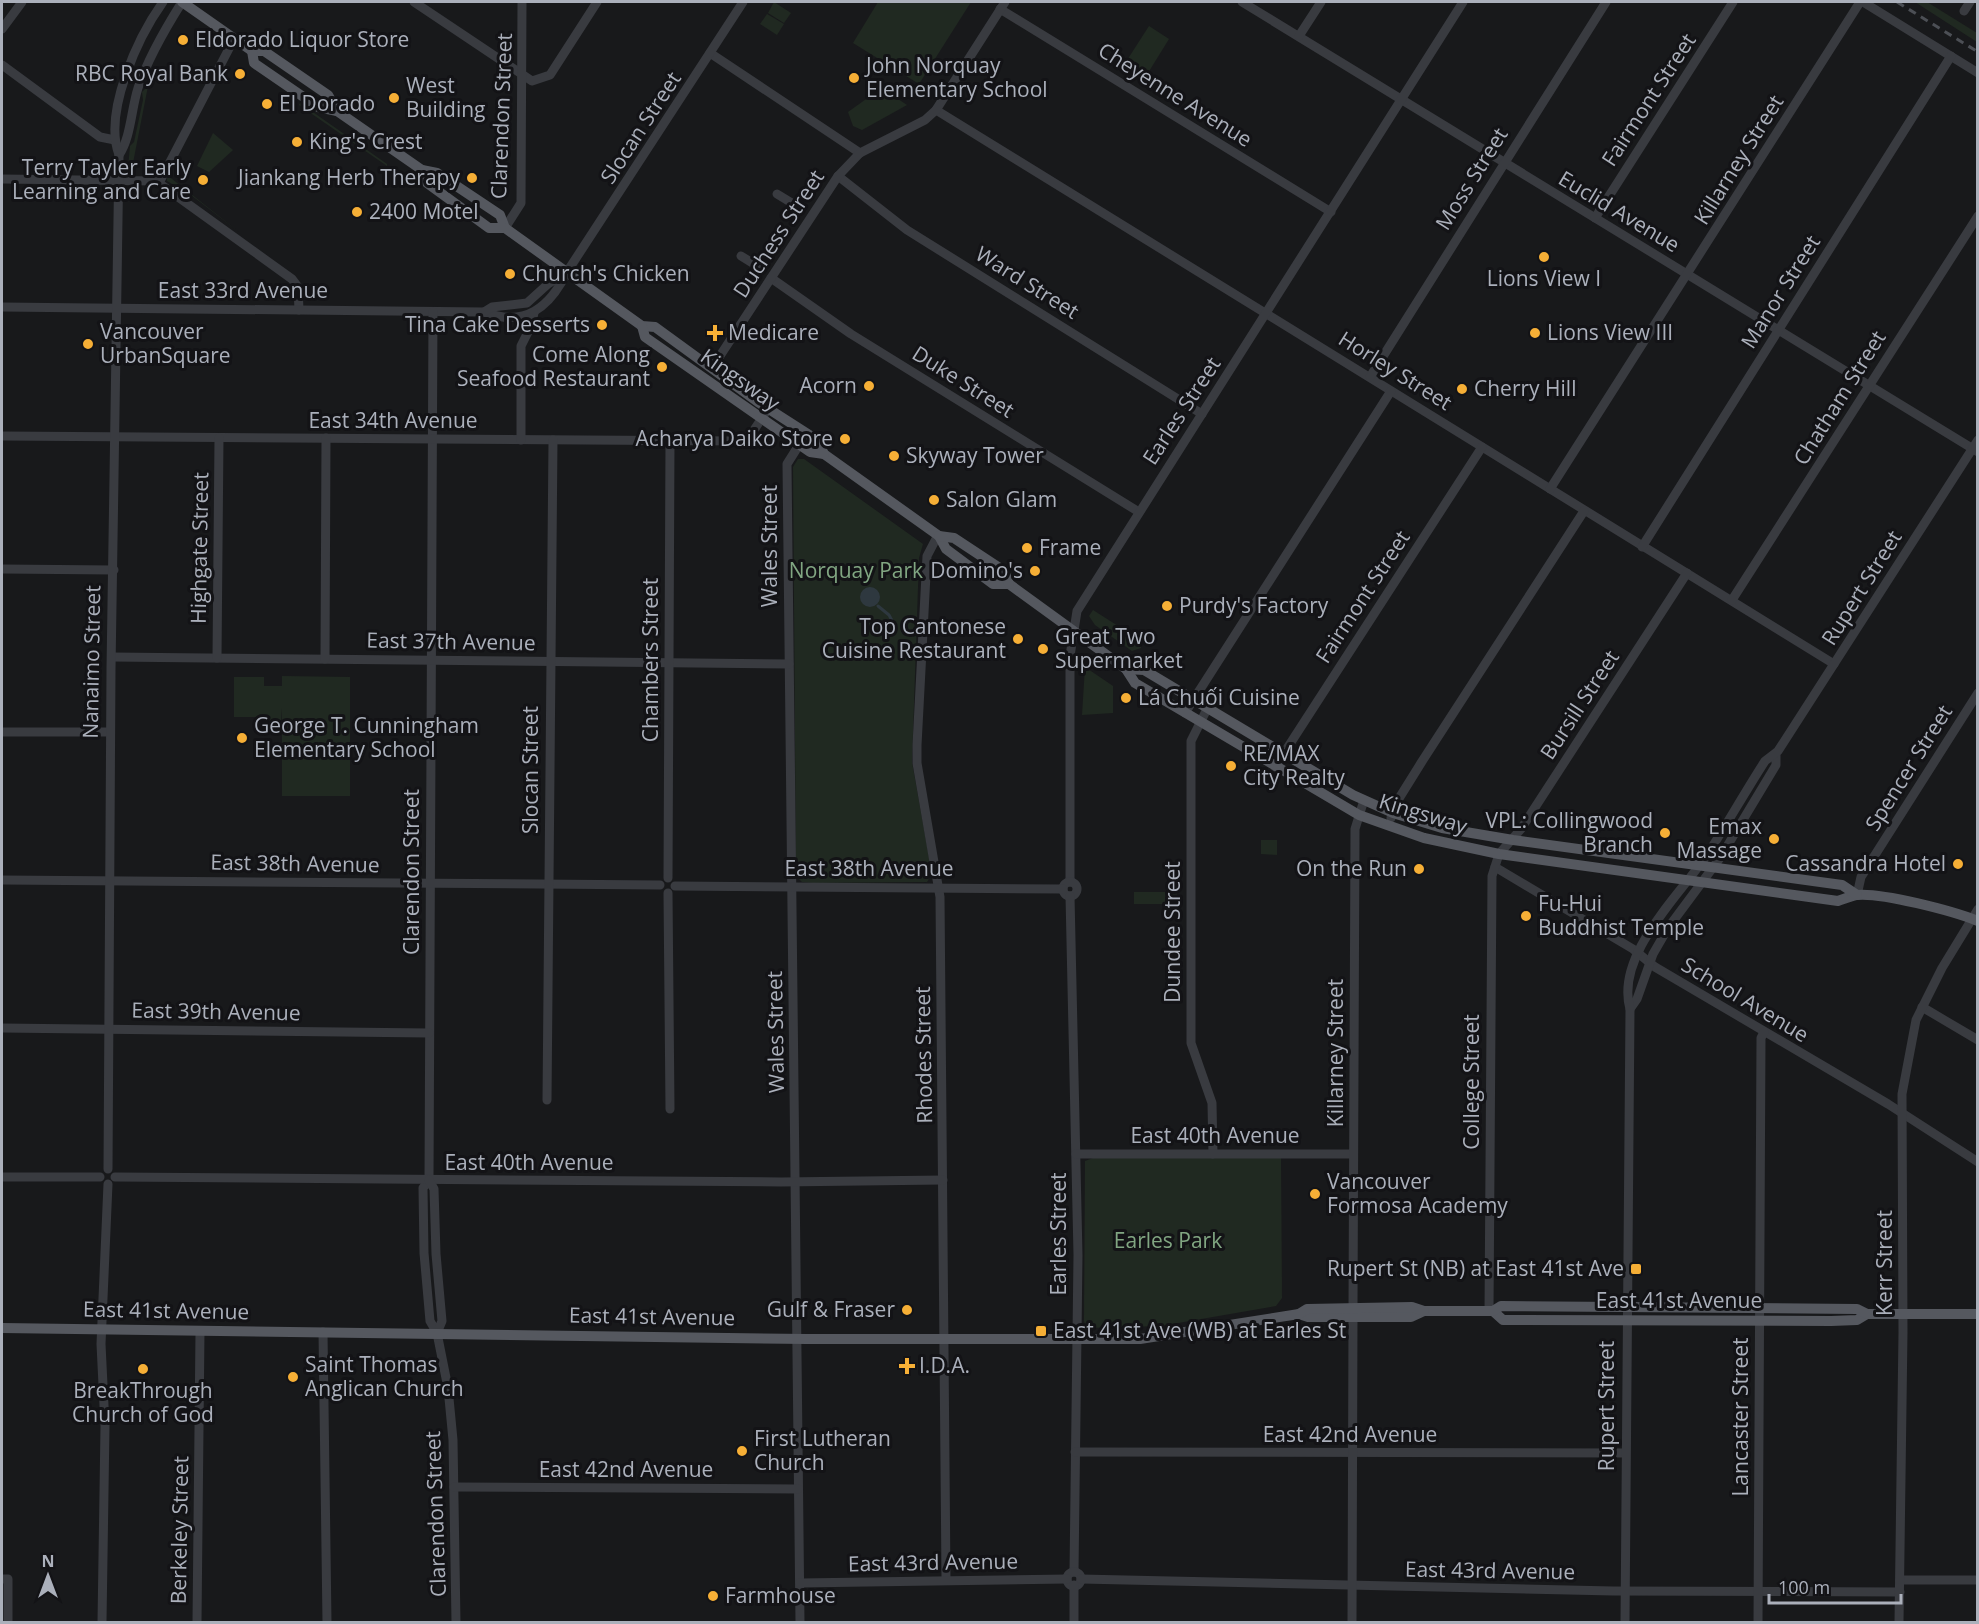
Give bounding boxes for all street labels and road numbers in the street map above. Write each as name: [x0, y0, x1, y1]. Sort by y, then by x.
street label: Fairmont Street: [1595, 28, 1702, 171]
street label: Clarendon Street: [484, 33, 518, 199]
street label: Cheyenne Avenue: [1093, 36, 1258, 153]
street label: Slocan Street: [594, 66, 687, 189]
street label: Killarney Street: [1687, 89, 1789, 230]
street label: Moss Street: [1429, 122, 1514, 235]
street label: Duchess Street: [726, 164, 830, 303]
street label: Euclid Avenue: [1554, 164, 1685, 258]
street label: Manor Street: [1734, 229, 1826, 353]
street label: Ward Street: [971, 239, 1084, 325]
street label: East 33rd Avenue: [158, 276, 328, 304]
street label: Horley Street: [1334, 324, 1457, 416]
street label: Chatham Street: [1787, 325, 1892, 470]
street label: Duke Street: [907, 339, 1020, 424]
street label: Kingsway: [695, 342, 786, 417]
street label: Earles Street: [1136, 351, 1226, 470]
street label: East 34th Avenue: [308, 406, 478, 434]
street label: Highgate Street: [184, 472, 214, 624]
street label: Wales Street: [755, 485, 783, 607]
street label: Fairmont Street: [1309, 525, 1416, 668]
street label: Rupert Street: [1815, 525, 1908, 650]
street label: Chambers Street: [636, 578, 664, 742]
street label: Nanaimo Street: [76, 585, 106, 739]
street label: East 37th Avenue: [366, 626, 536, 656]
street label: Bursill Street: [1533, 644, 1625, 765]
street label: Spencer Street: [1858, 699, 1958, 836]
street label: Slocan Street: [516, 706, 544, 834]
street label: Kingsway: [1376, 786, 1471, 840]
street label: Clarendon Street: [397, 789, 425, 955]
street label: East 38th Avenue: [210, 848, 380, 878]
street label: East 38th Avenue: [784, 854, 954, 882]
street label: Dundee Street: [1158, 861, 1186, 1003]
street label: School Avenue: [1677, 950, 1814, 1048]
street label: Wales Street: [760, 971, 790, 1093]
street label: Killarney Street: [1321, 979, 1349, 1127]
street label: Rhodes Street: [908, 986, 938, 1124]
street label: East 39th Avenue: [131, 996, 301, 1026]
street label: College Street: [1457, 1014, 1485, 1150]
street label: East 40th Avenue: [1130, 1121, 1300, 1149]
street label: East 40th Avenue: [444, 1148, 614, 1176]
street label: Earles Street: [1044, 1172, 1072, 1296]
street label: Kerr Street: [1870, 1210, 1898, 1316]
street label: East 41st Avenue: [1596, 1286, 1762, 1314]
street label: East 41st Avenue: [83, 1295, 249, 1325]
street label: East 41st Avenue: [569, 1301, 735, 1331]
street label: Lancaster Street: [1726, 1337, 1754, 1497]
street label: Rupert Street: [1592, 1341, 1620, 1471]
street label: East 42nd Avenue: [1263, 1420, 1437, 1448]
street label: Clarendon Street: [418, 1431, 452, 1597]
street label: Berkeley Street: [164, 1455, 194, 1604]
street label: East 42nd Avenue: [539, 1455, 713, 1483]
street label: East 43rd Avenue: [848, 1547, 1018, 1577]
street label: East 43rd Avenue: [1405, 1555, 1575, 1585]

